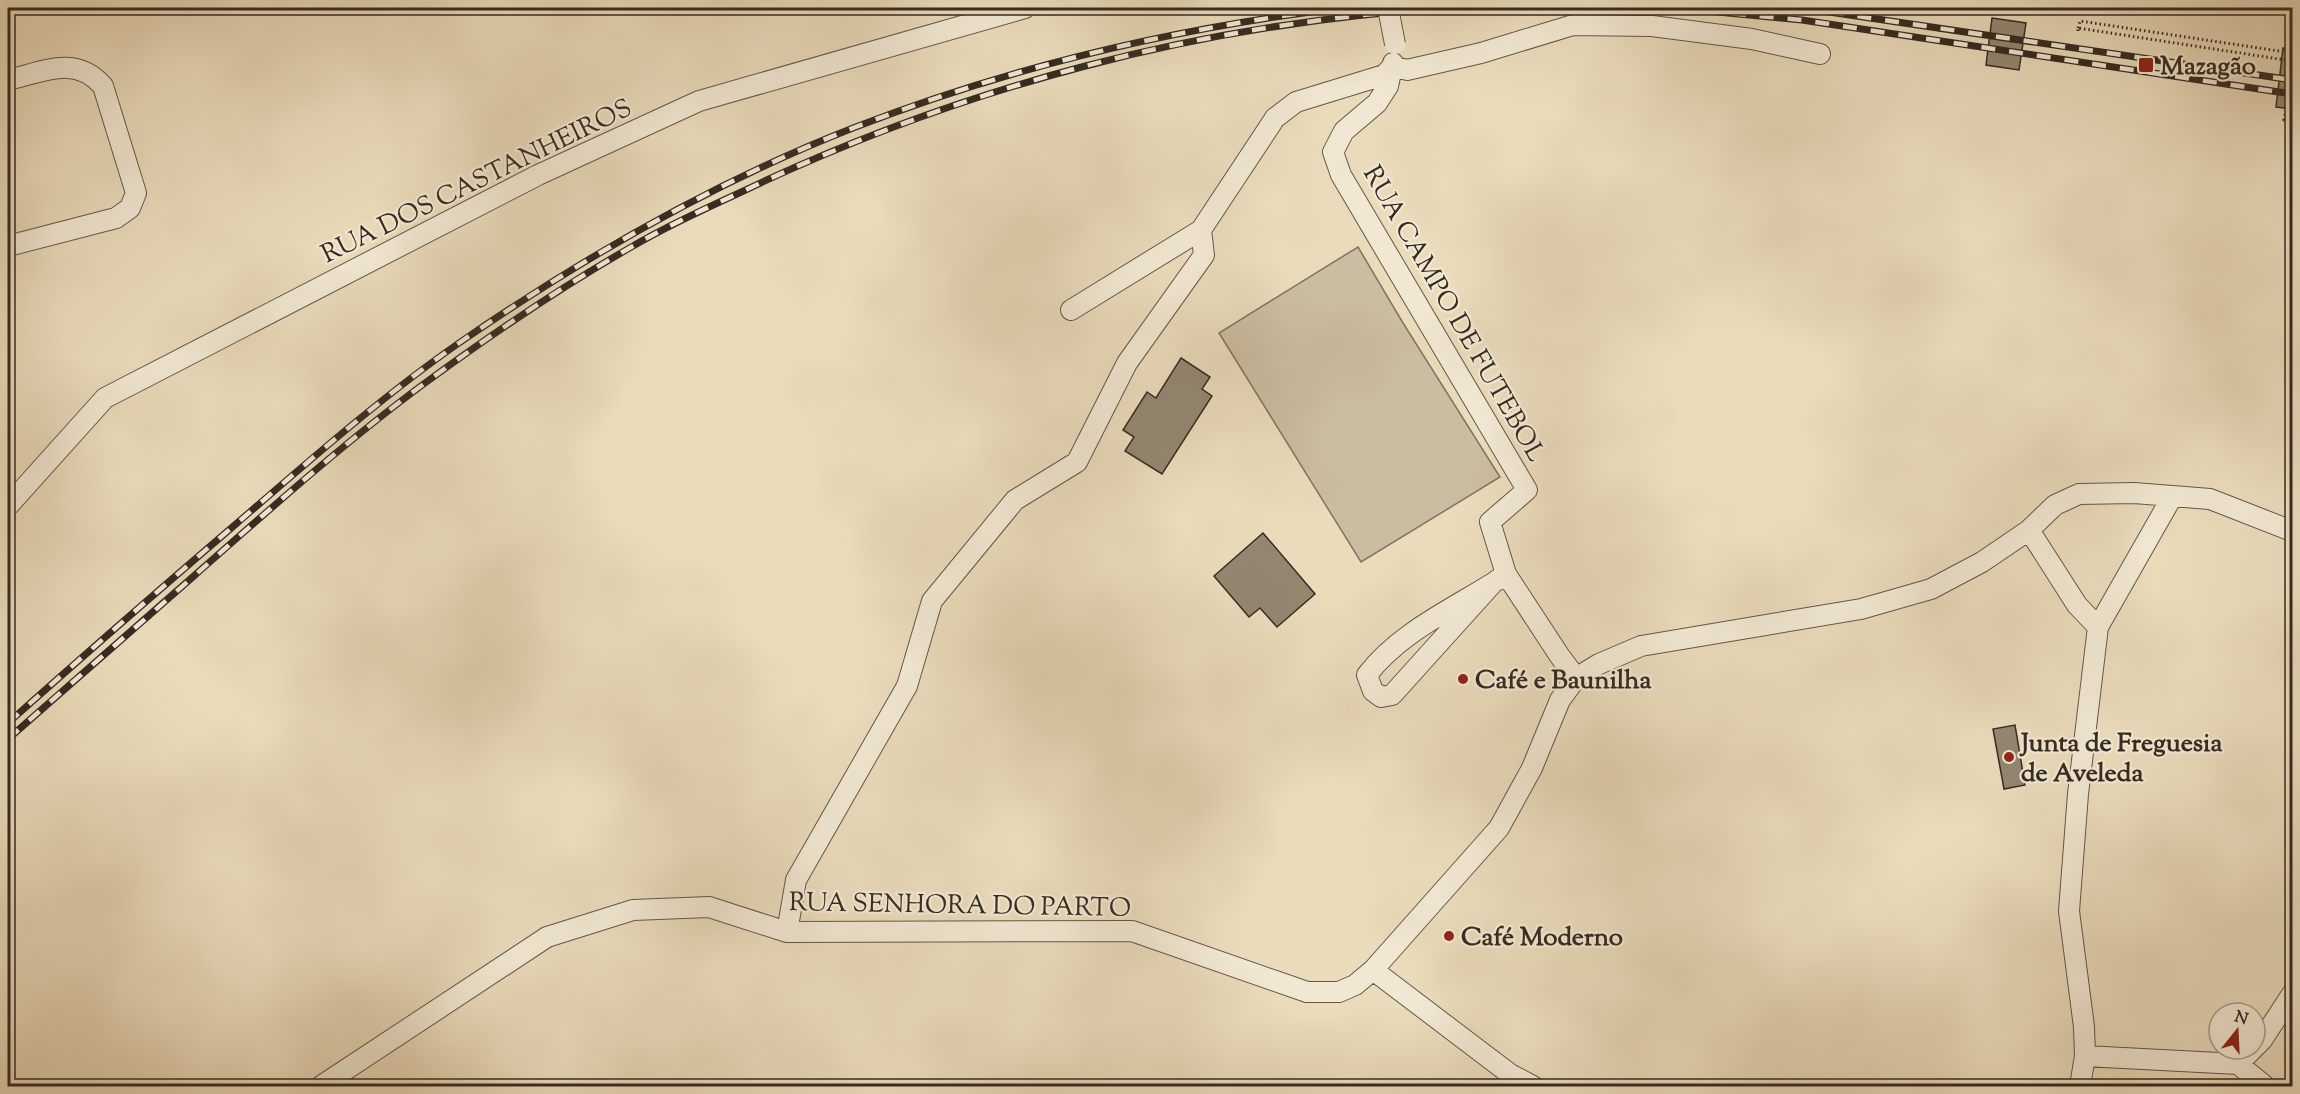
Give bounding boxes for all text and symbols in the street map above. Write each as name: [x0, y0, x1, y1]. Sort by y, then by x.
place label: Mazagão: [2160, 49, 2256, 86]
marker: Mazagão: [2137, 56, 2155, 74]
street label: RUA DOS CASTANHEIROS: [315, 91, 639, 274]
street label: RUA CAMPO DE FUTEBOL: [1353, 159, 1553, 469]
place label: Café e Baunilha: [1475, 663, 1652, 700]
marker: Café e Baunilha: [1456, 672, 1470, 686]
place label: Junta de Freguesia de Aveleda: [2019, 726, 2222, 793]
marker: Junta de Freguesia de Aveleda: [2002, 750, 2016, 764]
street label: RUA SENHORA DO PARTO: [789, 885, 1131, 928]
place label: Café Moderno: [1461, 920, 1623, 957]
marker: Café Moderno: [1442, 929, 1456, 943]
north arrow: [2207, 1001, 2267, 1061]
text: N: [2231, 1006, 2251, 1032]

